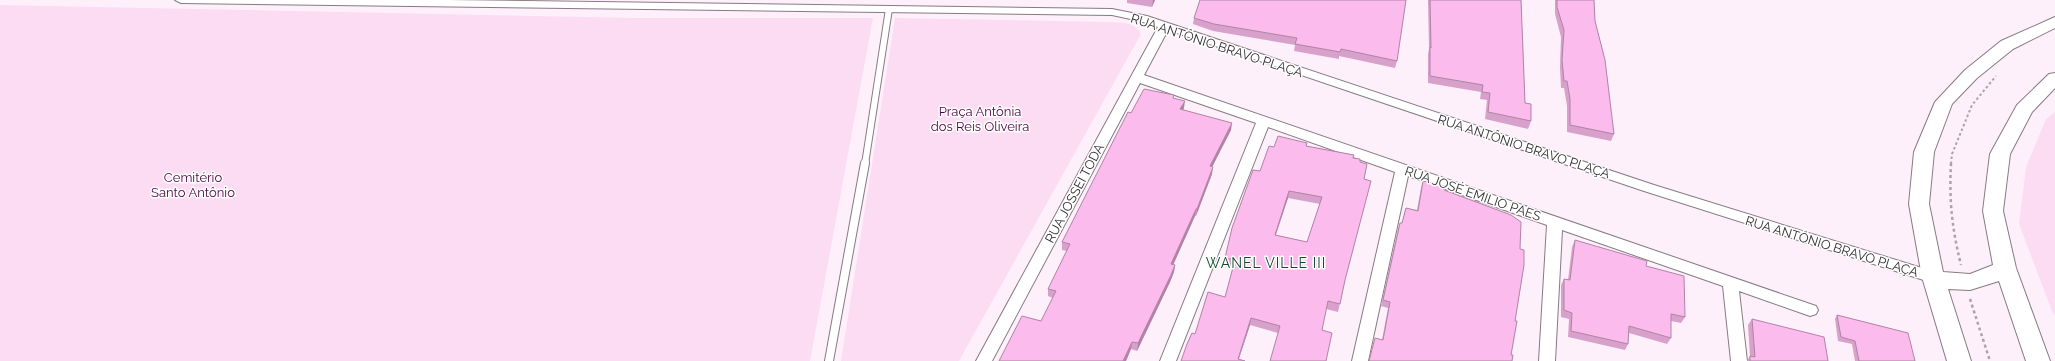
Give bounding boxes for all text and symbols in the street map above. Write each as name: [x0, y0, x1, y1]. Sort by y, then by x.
street label: RUA ANTÔNIO BRAVO PLAÇA: [1129, 11, 1305, 81]
park label: Praça Antônia dos Reis Oliveira: [931, 104, 1029, 134]
street label: RUA ANTÔNIO BRAVO PLAÇA: [1436, 112, 1612, 182]
street label: RUA JOSSEI TODA: [1042, 141, 1107, 245]
street label: RUA JOSÉ EMILIO PAES: [1403, 163, 1543, 224]
park label: Cemitério Santo Antônio: [151, 170, 235, 200]
street label: RUA ANTÔNIO BRAVO PLAÇA: [1744, 213, 1920, 280]
district label: WANEL VILLE III: [1206, 255, 1326, 271]

